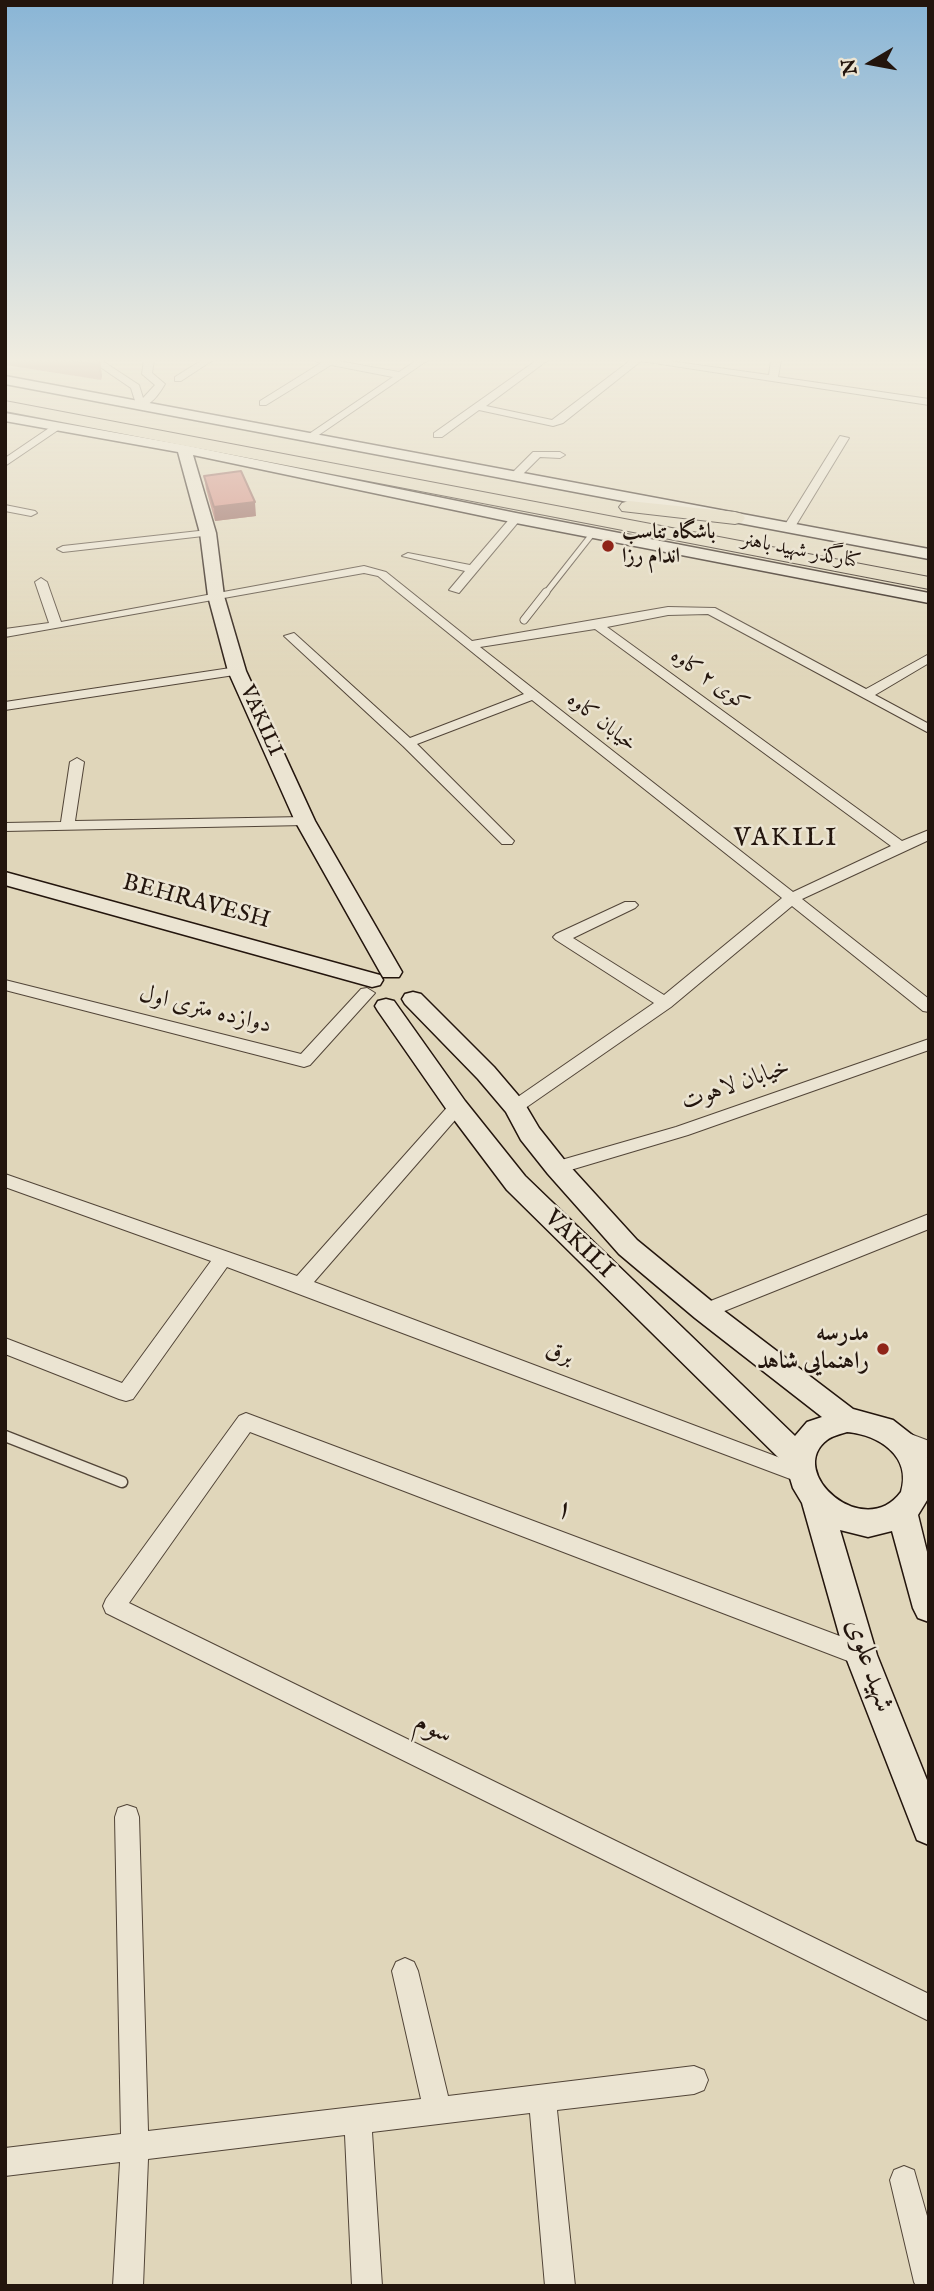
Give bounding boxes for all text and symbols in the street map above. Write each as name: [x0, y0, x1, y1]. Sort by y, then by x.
north arrow: [836, 28, 906, 98]
text: N: [837, 56, 864, 77]
place label: باشگاه تناسب اندام رزا: [622, 521, 716, 571]
street label: کنارگذر شهید باهنر: [739, 528, 863, 576]
marker: باشگاه تناسب اندام رزا: [600, 538, 616, 554]
street label: کوی ۲ کاوه: [665, 644, 753, 718]
street label: VAKILI: [233, 682, 287, 760]
street label: خیابان کاوه: [561, 688, 641, 758]
district label: VAKILI: [734, 824, 838, 856]
street label: BEHRAVESH: [119, 869, 273, 937]
street label: دوازده متری اول: [136, 981, 274, 1041]
street label: خیابان لاهوت: [678, 1054, 794, 1118]
street label: VAKILI: [537, 1205, 619, 1285]
place label: مدرسه راهنمایی شاهد: [757, 1321, 869, 1377]
street label: برق: [541, 1337, 577, 1373]
marker: مدرسه راهنمایی شاهد: [875, 1341, 891, 1357]
street label: ۱: [550, 1492, 578, 1530]
street label: شهید علوی: [836, 1615, 900, 1717]
street label: سوم: [408, 1707, 458, 1753]

